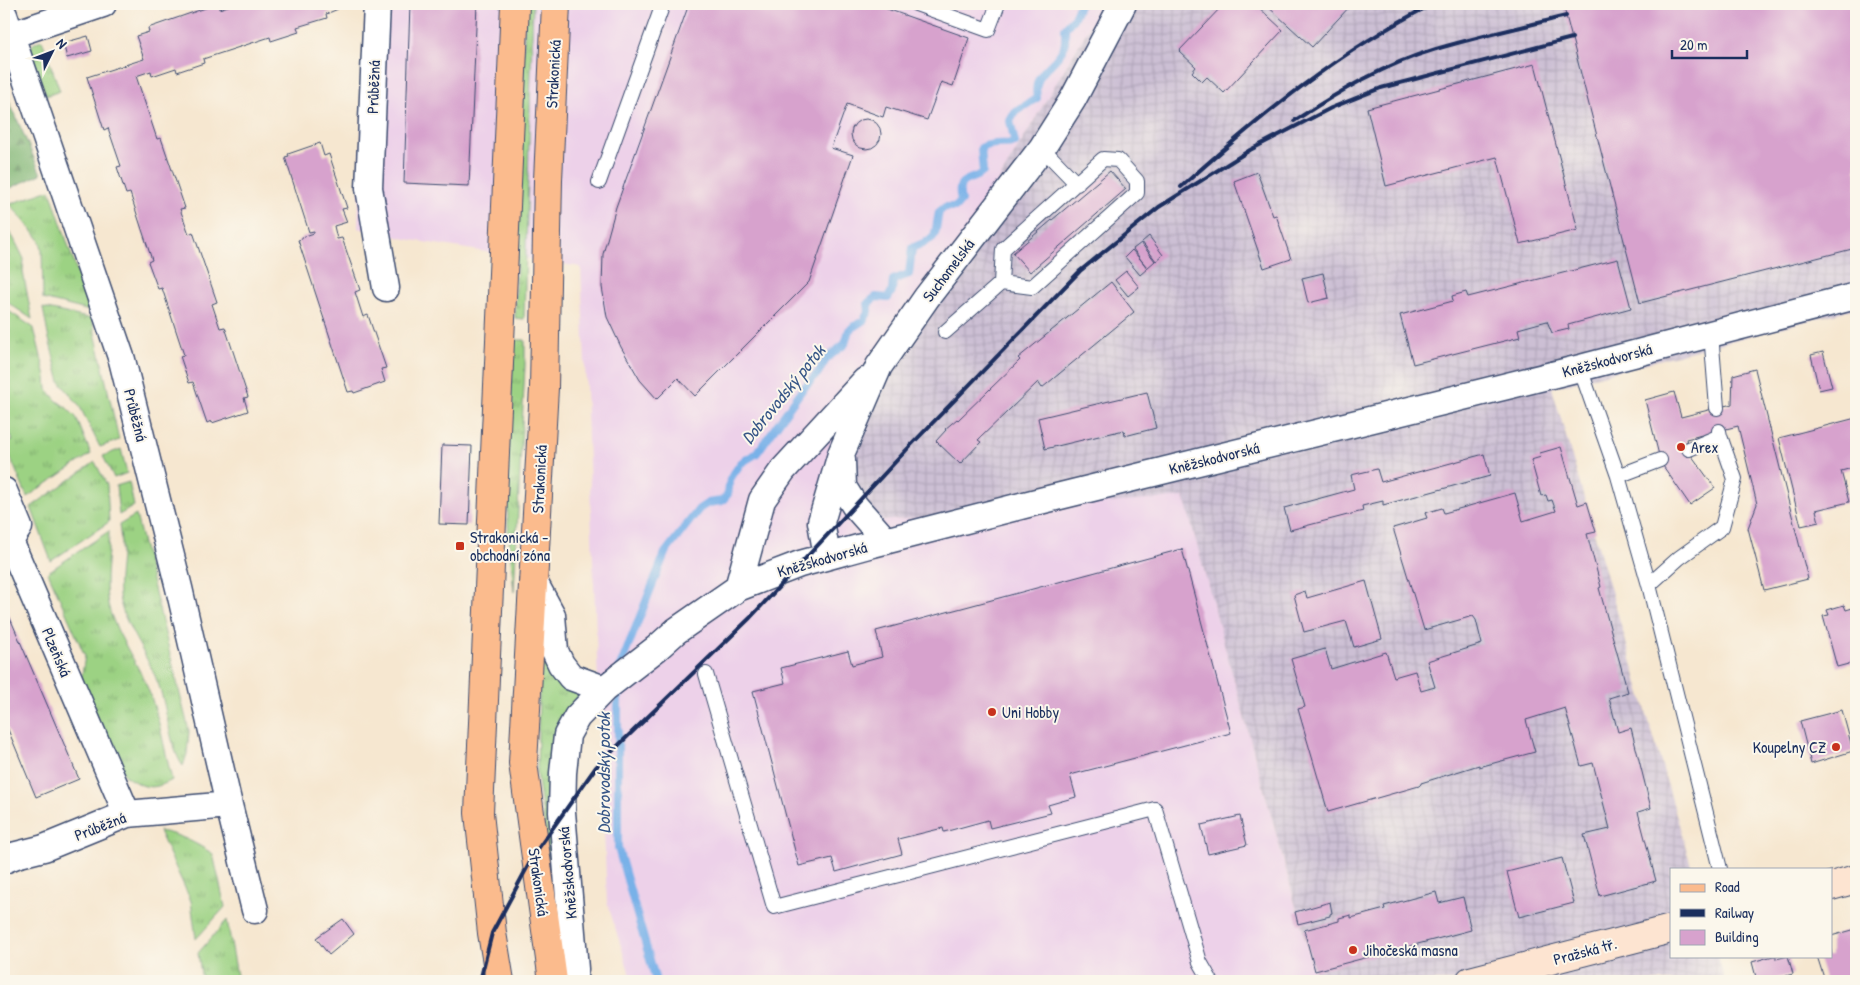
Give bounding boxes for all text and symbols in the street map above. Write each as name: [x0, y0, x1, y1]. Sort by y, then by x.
north arrow: [28, 28, 78, 78]
scale bar: [1672, 28, 1748, 60]
text: N: [52, 34, 72, 52]
text: 20 m: [1680, 34, 1707, 55]
street label: Strakonická: [540, 39, 566, 109]
street label: Průběžná: [361, 60, 385, 114]
street label: Suchomelská: [917, 234, 979, 306]
street label: Kněžskodvorská: [1560, 337, 1654, 383]
water label: Dobrovodský potok: [735, 338, 832, 449]
street label: Průběžná: [119, 386, 153, 444]
street label: Kněžskodvorská: [1167, 436, 1261, 480]
place label: Arex: [1691, 436, 1719, 458]
marker: Arex: [1675, 441, 1687, 453]
street label: Strakonická: [526, 444, 552, 514]
place label: Strakonická - obchodní zóna: [470, 526, 550, 566]
street label: Kněžskodvorská: [775, 536, 869, 582]
marker: Strakonická - obchodní zóna: [454, 540, 466, 552]
street label: Plzeňská: [37, 624, 77, 680]
place label: Uni Hobby: [1002, 701, 1059, 723]
marker: Uni Hobby: [986, 706, 998, 718]
water label: Dobrovodský potok: [591, 711, 616, 833]
place label: Koupelny CZ: [1753, 736, 1826, 758]
marker: Koupelny CZ: [1830, 741, 1842, 753]
street label: Průběžná: [71, 806, 129, 846]
street label: Kněžskodvorská: [552, 826, 582, 920]
street label: Strakonická: [523, 847, 555, 917]
legend: [1670, 868, 1832, 958]
text: Road: [1715, 876, 1740, 897]
text: Railway: [1715, 902, 1754, 923]
text: Building: [1715, 926, 1759, 947]
street label: Pražská tř.: [1551, 932, 1619, 970]
place label: Jihočeská masna: [1363, 939, 1458, 961]
marker: Jihočeská masna: [1347, 944, 1359, 956]

